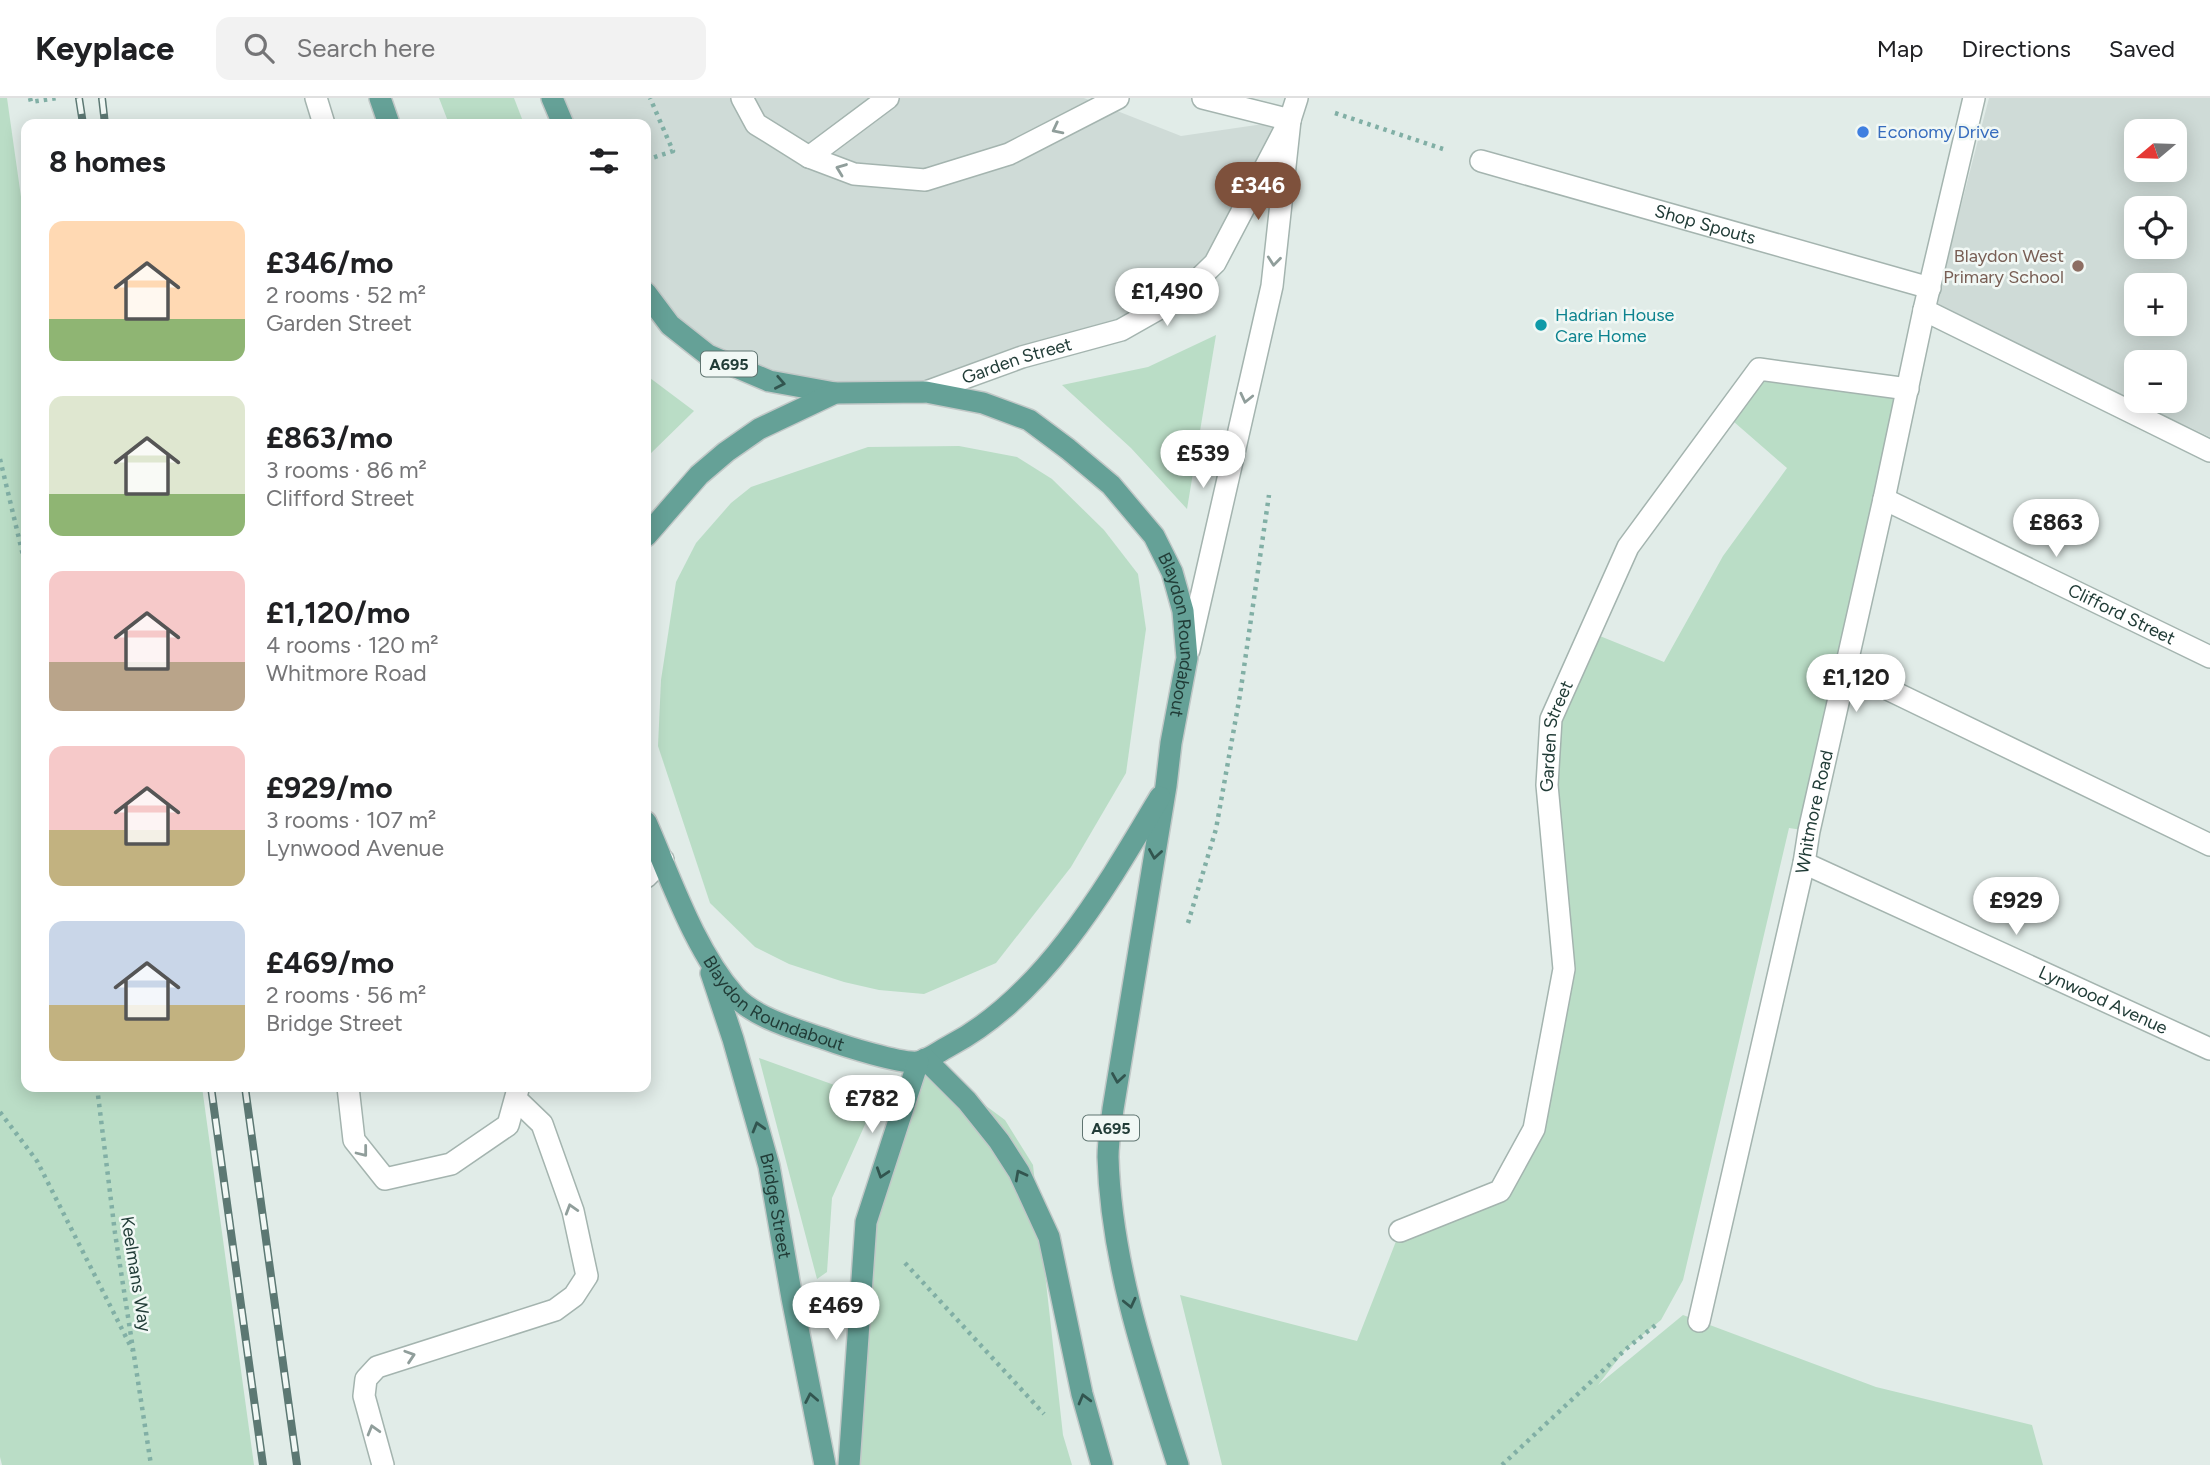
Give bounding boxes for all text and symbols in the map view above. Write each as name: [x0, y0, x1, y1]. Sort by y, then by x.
search box: [216, 17, 706, 80]
text: Keyplace: [35, 29, 174, 68]
icon: search: [240, 29, 278, 67]
text: Search here: [296, 32, 435, 64]
text: Map: [1877, 34, 1923, 63]
text: Directions: [1961, 34, 2071, 63]
text: Saved: [2109, 34, 2175, 63]
north arrow: [2124, 119, 2188, 182]
map controls: [2124, 119, 2187, 413]
one-way arrow: [1052, 121, 1065, 135]
place label: Economy Drive: [1877, 121, 1999, 143]
marker: Economy Drive: [1855, 124, 1871, 140]
icon: filters: [585, 142, 623, 180]
text: 8 homes: [49, 143, 166, 180]
pin: £346: [1217, 162, 1299, 222]
one-way arrow: [836, 164, 848, 178]
text: £346: [1231, 171, 1285, 199]
button: locate: [2124, 196, 2187, 259]
street label: Shop Spouts: [1652, 200, 1758, 249]
text: £346/mo: [266, 244, 393, 281]
place label: Blaydon West Primary School: [1943, 245, 2064, 288]
icon: home: [105, 249, 189, 333]
one-way arrow: [1267, 255, 1282, 266]
marker: Blaydon West Primary School: [2070, 258, 2086, 274]
pin: £1,490: [1110, 268, 1224, 328]
button: +: [2124, 273, 2187, 336]
text: £1,490: [1131, 277, 1203, 305]
text: 2 rooms · 52 m²: [266, 281, 426, 309]
place label: Hadrian House Care Home: [1555, 304, 1675, 347]
text: Garden Street: [266, 309, 412, 337]
marker: Hadrian House Care Home: [1533, 317, 1549, 333]
street label: Garden Street: [959, 333, 1074, 389]
button: −: [2124, 350, 2187, 413]
road number: A695: [701, 352, 757, 376]
one-way arrow: [774, 375, 786, 390]
one-way arrow: [1240, 392, 1254, 404]
text: £863/mo: [266, 419, 393, 456]
icon: home: [105, 424, 189, 508]
pin: £539: [1162, 430, 1244, 490]
text: £539: [1176, 439, 1230, 467]
text: 3 rooms · 86 m²: [266, 456, 427, 484]
text: Clifford Street: [266, 484, 415, 512]
pin: £863: [2015, 500, 2097, 559]
text: £863: [2029, 508, 2083, 536]
street label: Blaydon Roundabout: [1153, 549, 1198, 719]
street label: Clifford Street: [2064, 579, 2179, 650]
text: £1,120/mo: [266, 594, 410, 631]
icon: home: [105, 599, 189, 683]
text: 4 rooms · 120 m²: [266, 631, 439, 659]
pin: £1,120: [1799, 654, 1913, 714]
text: Whitmore Road: [266, 659, 427, 687]
text: £1,120: [1822, 663, 1890, 691]
street label: Garden Street: [1535, 677, 1578, 793]
street label: Whitmore Road: [1791, 748, 1838, 876]
text: £929/mo: [266, 769, 393, 806]
icon: home: [105, 774, 189, 858]
text: 3 rooms · 107 m²: [266, 806, 436, 834]
text: Lynwood Avenue: [266, 834, 444, 862]
one-way arrow: [1148, 848, 1163, 859]
pin: £929: [1975, 878, 2057, 937]
text: £929: [1989, 886, 2043, 914]
text: £469/mo: [266, 944, 394, 981]
icon: home: [105, 949, 189, 1033]
street label: Blaydon Roundabout: [698, 952, 847, 1056]
street label: Lynwood Avenue: [2035, 961, 2171, 1039]
text: 2 rooms · 56 m²: [266, 981, 426, 1009]
text: Bridge Street: [266, 1009, 403, 1037]
one-way arrow: [1111, 1072, 1126, 1084]
pin: £782: [831, 1076, 913, 1135]
text: £782: [845, 1084, 899, 1112]
road number: A695: [1083, 1116, 1139, 1140]
one-way arrow: [752, 1121, 766, 1133]
one-way arrow: [355, 1144, 368, 1156]
street label: Bridge Street: [755, 1150, 796, 1261]
one-way arrow: [876, 1167, 890, 1179]
one-way arrow: [1015, 1170, 1028, 1182]
one-way arrow: [565, 1203, 580, 1215]
street label: Keelmans Way: [116, 1215, 156, 1334]
pin: £469: [795, 1282, 877, 1342]
text: £469: [809, 1291, 863, 1319]
one-way arrow: [1122, 1297, 1136, 1309]
one-way arrow: [403, 1350, 416, 1364]
one-way arrow: [805, 1392, 820, 1404]
one-way arrow: [1077, 1393, 1092, 1405]
one-way arrow: [367, 1425, 382, 1437]

